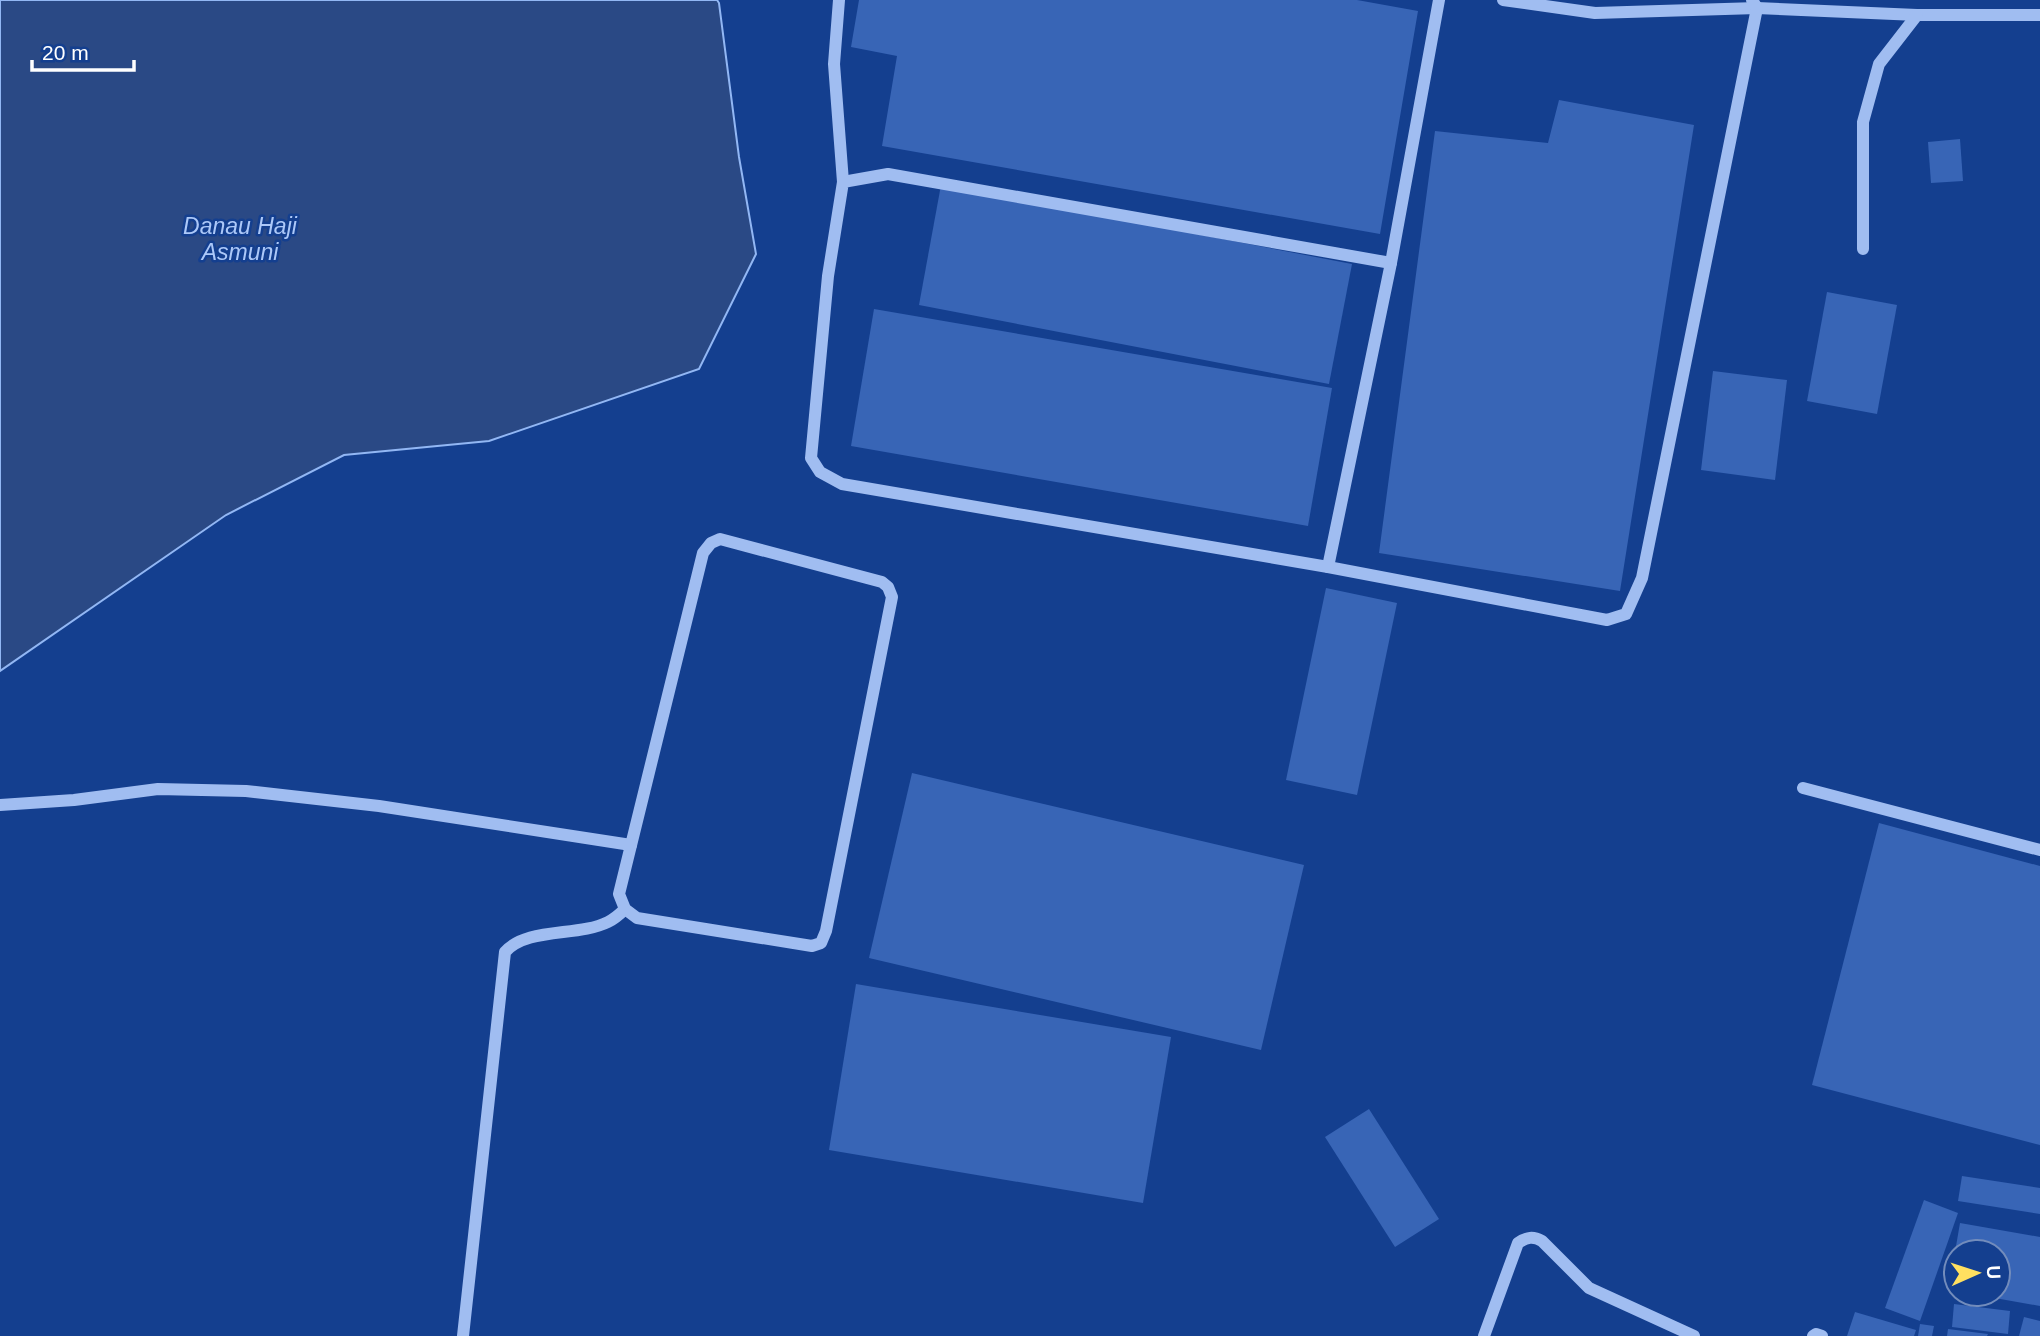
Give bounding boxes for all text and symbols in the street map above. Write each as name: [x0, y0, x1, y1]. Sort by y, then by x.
scale bar: [32, 28, 133, 72]
text: 20 m: [42, 41, 89, 64]
water label: Danau Haji Asmuni: [183, 213, 298, 265]
north arrow: [1942, 1238, 2012, 1308]
text: U: [1983, 1265, 2004, 1280]

